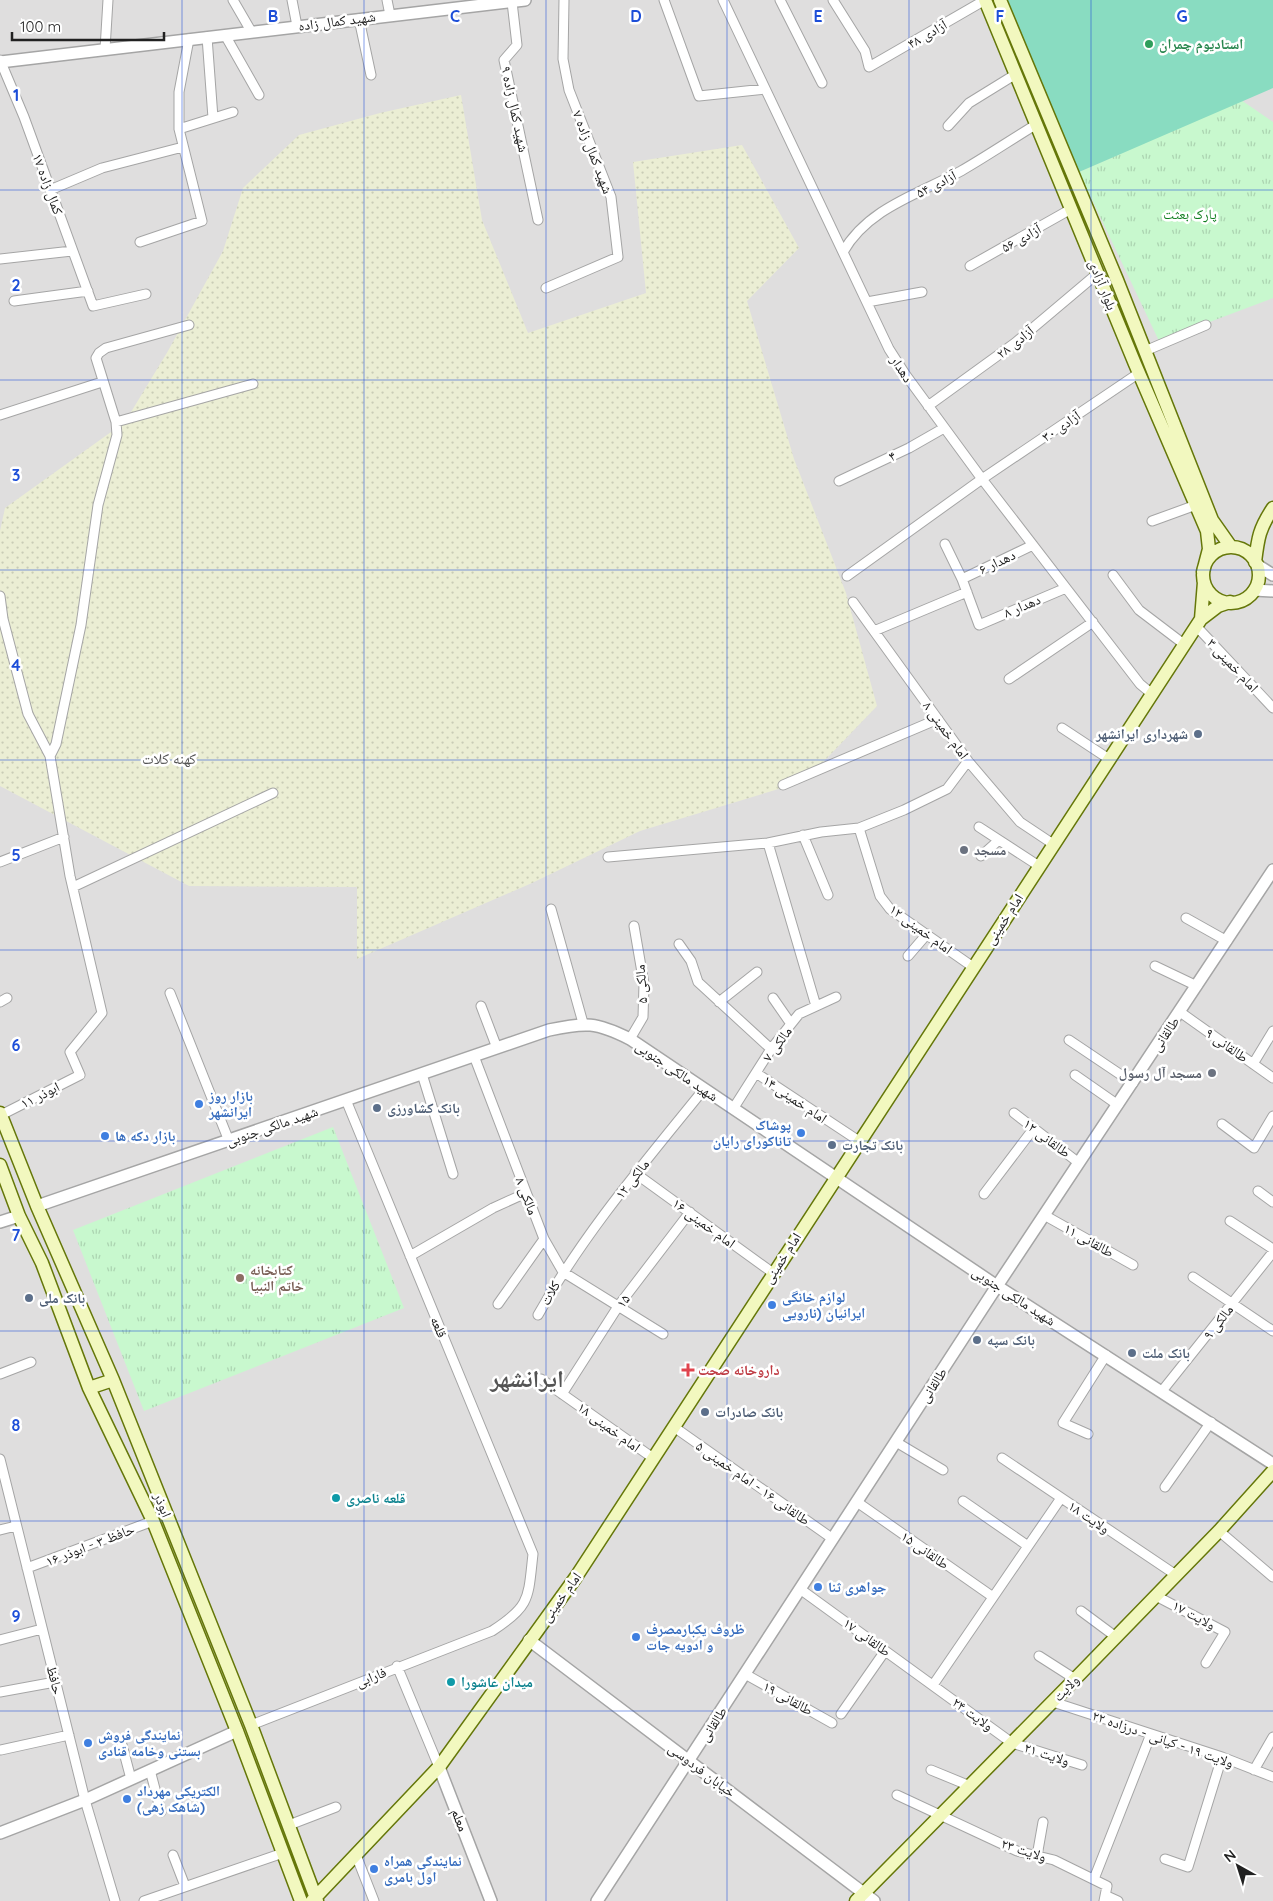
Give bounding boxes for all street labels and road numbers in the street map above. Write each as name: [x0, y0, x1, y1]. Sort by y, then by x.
street label: شهید کمال زاده: [297, 7, 377, 35]
street label: آزادی ۴۸: [904, 15, 950, 53]
street label: شهید کمال زاده ۹: [497, 64, 533, 154]
street label: شهید کمال زاده ۷: [569, 108, 617, 196]
street label: کمال زاده ۱۷: [29, 151, 67, 217]
street label: آزادی ۵۴: [913, 166, 960, 202]
street label: آزادی ۵۶: [998, 220, 1045, 256]
street label: بلوار آزادی: [1085, 257, 1121, 313]
street label: آزادی ۲۸: [993, 321, 1038, 362]
street label: دهدار: [886, 351, 917, 386]
street label: آزادی ۳۰: [1038, 406, 1084, 445]
street label: ۴: [885, 447, 899, 465]
street label: دهدار ۶: [976, 546, 1018, 578]
street label: دهدار ۸: [1001, 590, 1043, 622]
street label: امام خمینی ۳: [1203, 634, 1263, 696]
street label: امام خمینی ۸: [918, 697, 973, 763]
street label: امام خمینی: [981, 890, 1028, 948]
street label: امام خمینی ۱۲: [885, 900, 956, 959]
street label: مالکی ۵: [631, 964, 651, 1004]
street label: طالقانی: [1147, 1013, 1183, 1055]
street label: مالکی ۷: [758, 1023, 796, 1065]
street label: طالقانی ۹: [1202, 1024, 1252, 1066]
street label: شهید مالکی جنوبی: [632, 1037, 722, 1105]
street label: امام خمینی ۱۴: [759, 1071, 831, 1128]
street label: ابوذر ۱۱: [17, 1078, 63, 1112]
street label: شهید مالکی جنوبی: [224, 1102, 320, 1150]
street label: طالقانی ۱۲: [1020, 1114, 1074, 1162]
street label: مالکی ۱۲: [611, 1156, 653, 1202]
street label: مالکی ۸: [512, 1175, 542, 1217]
street label: امام خمینی ۱۶: [668, 1194, 739, 1253]
street label: طالقانی ۱۱: [1061, 1219, 1117, 1261]
street label: امام خمینی: [759, 1229, 806, 1287]
street label: شهید مالکی جنوبی: [969, 1262, 1059, 1330]
street label: کلات: [536, 1277, 564, 1308]
street label: ۱۵: [612, 1291, 634, 1311]
street label: مالکی ۹: [1199, 1301, 1237, 1343]
street label: قلعه: [427, 1314, 451, 1340]
street label: طالقانی: [915, 1364, 951, 1406]
street label: امام خمینی ۱۸: [573, 1398, 644, 1457]
street label: طالقانی ۱۶ - امام خمینی ۵: [692, 1437, 814, 1530]
street label: ابوذر: [150, 1489, 176, 1520]
street label: ولایت ۱۸: [1065, 1497, 1113, 1537]
street label: حافظ ۳ - ابوذر ۱۶: [43, 1520, 137, 1570]
street label: طالقانی ۱۵: [897, 1527, 953, 1573]
street label: امام خمینی: [537, 1569, 586, 1626]
street label: ولایت ۱۷: [1169, 1596, 1219, 1634]
street label: طالقانی ۱۷: [840, 1614, 894, 1660]
street label: فارابی: [353, 1663, 389, 1691]
street label: حافظ: [43, 1664, 67, 1696]
street label: ولایت: [1049, 1671, 1083, 1705]
street label: طالقانی ۱۹: [760, 1677, 816, 1719]
street label: ولایت ۲۴: [949, 1693, 997, 1735]
street label: طالقانی: [695, 1703, 731, 1745]
street label: ولایت ۱۹ - کیانی - درزاده ۲۲: [1090, 1706, 1236, 1772]
street label: ولایت ۲۱: [1022, 1738, 1072, 1770]
street label: خیابان فردوسی: [665, 1739, 739, 1801]
street label: معلم: [447, 1806, 473, 1834]
street label: ولایت ۲۳: [999, 1834, 1049, 1866]

